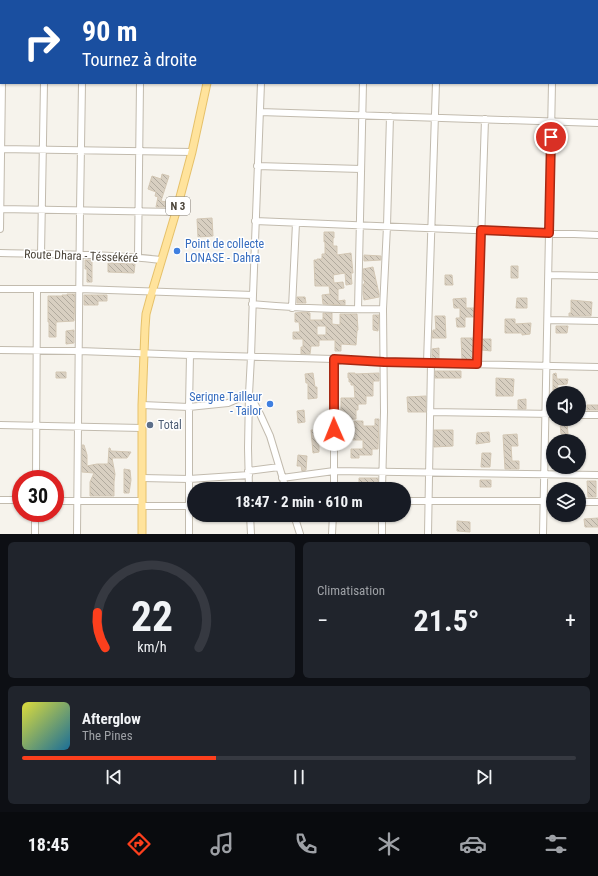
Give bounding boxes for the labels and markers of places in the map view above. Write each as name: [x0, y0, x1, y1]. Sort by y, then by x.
pin: [534, 120, 568, 154]
place label: Point de collecte LONASE - Dahra: [185, 237, 265, 265]
marker: Point de collecte LONASE - Dahra: [172, 246, 182, 256]
place label: Serigne Tailleur - Tailor: [189, 390, 262, 418]
marker: Serigne Tailleur - Tailor: [265, 399, 275, 409]
place label: Total: [158, 418, 182, 432]
marker: Total: [145, 420, 155, 430]

